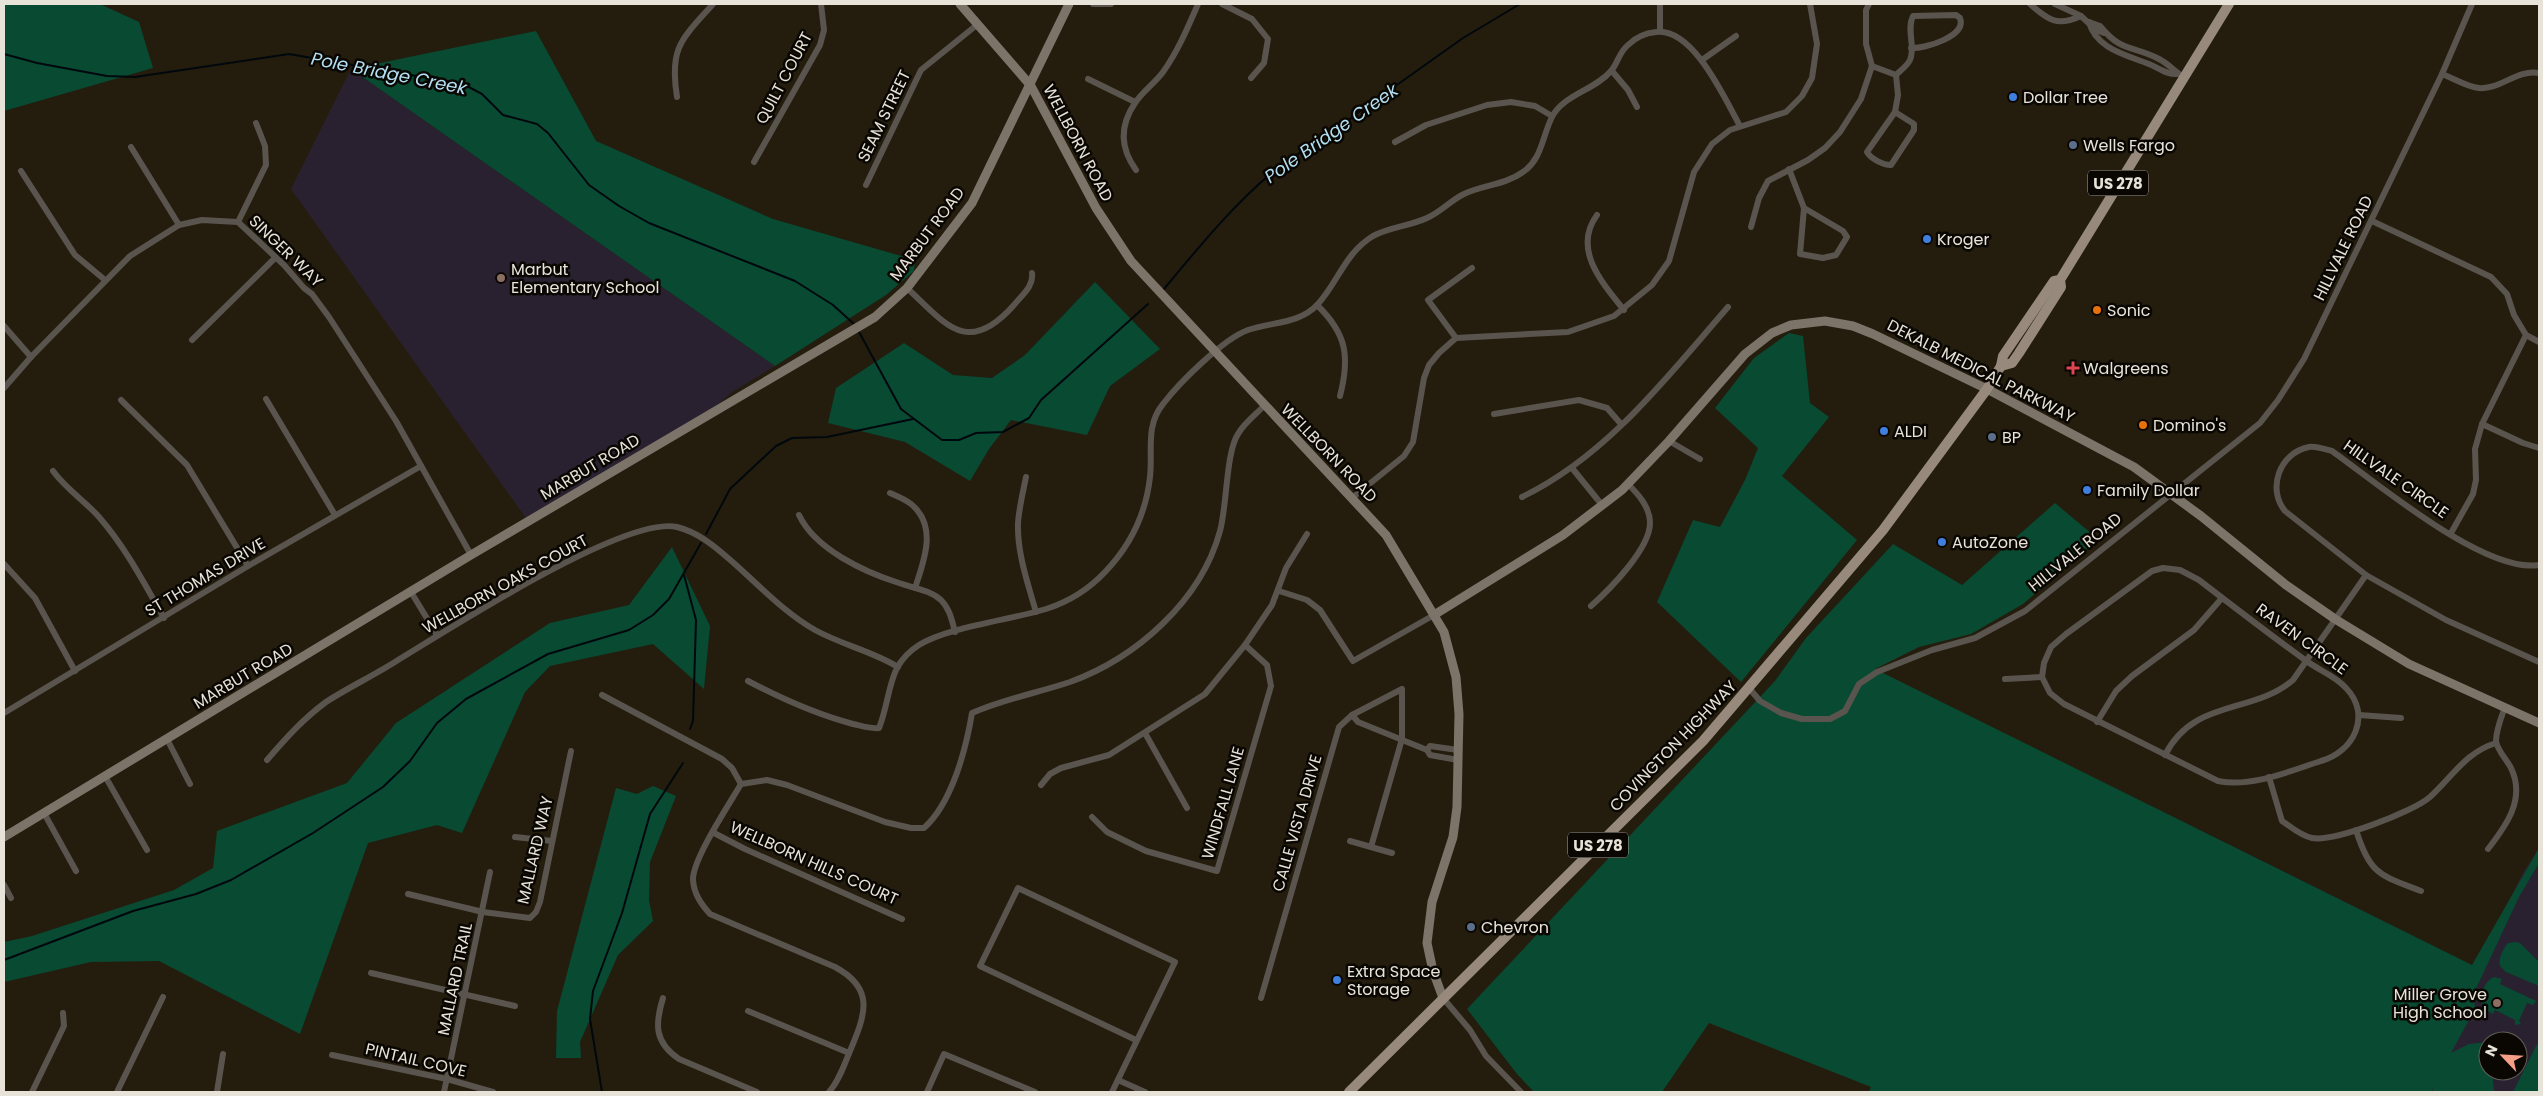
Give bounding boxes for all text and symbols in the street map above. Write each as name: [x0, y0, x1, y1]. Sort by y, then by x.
street label: QUILT COURT: [750, 28, 818, 128]
water label: Pole Bridge Creek: [309, 46, 470, 100]
street label: SEAM STREET: [852, 66, 916, 166]
water label: Pole Bridge Creek: [1259, 77, 1404, 189]
street label: WELLBORN ROAD: [1037, 80, 1119, 206]
place label: Dollar Tree: [2023, 86, 2108, 109]
marker: Dollar Tree: [2007, 91, 2019, 103]
place label: Wells Fargo: [2083, 134, 2175, 157]
marker: Wells Fargo: [2067, 139, 2079, 151]
road number: US 278: [2088, 170, 2148, 196]
street label: MARBUT ROAD: [884, 182, 970, 286]
street label: HILLVALE ROAD: [2308, 192, 2378, 304]
street label: SINGER WAY: [244, 210, 329, 293]
place label: Kroger: [1937, 228, 1990, 251]
marker: Kroger: [1921, 233, 1933, 245]
place label: Marbut Elementary School: [511, 258, 659, 299]
marker: Marbut Elementary School: [495, 272, 507, 284]
place label: Sonic: [2107, 299, 2151, 322]
marker: Sonic: [2091, 304, 2103, 316]
street label: DEKALB MEDICAL PARKWAY: [1883, 314, 2079, 429]
place label: Walgreens: [2083, 357, 2169, 380]
marker: Walgreens: [2067, 362, 2079, 374]
street label: WELLBORN ROAD: [1276, 398, 1382, 508]
place label: Domino's: [2153, 414, 2226, 437]
marker: Domino's: [2137, 419, 2149, 431]
place label: ALDI: [1894, 420, 1927, 443]
marker: ALDI: [1878, 425, 1890, 437]
place label: BP: [2002, 426, 2021, 449]
street label: MARBUT ROAD: [536, 428, 644, 506]
marker: BP: [1986, 431, 1998, 443]
street label: HILLVALE CIRCLE: [2339, 434, 2453, 524]
place label: Family Dollar: [2097, 479, 2200, 502]
marker: Family Dollar: [2081, 484, 2093, 496]
street label: HILLVALE ROAD: [2023, 507, 2127, 597]
street label: WELLBORN OAKS COURT: [418, 529, 592, 639]
place label: AutoZone: [1952, 531, 2028, 554]
street label: ST THOMAS DRIVE: [140, 532, 270, 622]
marker: AutoZone: [1936, 536, 1948, 548]
street label: RAVEN CIRCLE: [2251, 598, 2353, 680]
street label: MARBUT ROAD: [189, 637, 297, 715]
street label: COVINGTON HIGHWAY: [1604, 675, 1742, 817]
street label: WINDFALL LANE: [1196, 744, 1250, 862]
street label: CALLE VISTA DRIVE: [1266, 752, 1328, 894]
street label: MALLARD WAY: [511, 793, 559, 906]
street label: WELLBORN HILLS COURT: [726, 816, 902, 911]
road number: US 278: [1568, 832, 1628, 858]
place label: Chevron: [1481, 916, 1549, 939]
street label: MALLARD TRAIL: [432, 921, 478, 1037]
marker: Chevron: [1465, 921, 1477, 933]
place label: Extra Space Storage: [1347, 960, 1440, 1001]
marker: Extra Space Storage: [1331, 974, 1343, 986]
place label: Miller Grove High School: [2393, 983, 2487, 1024]
marker: Miller Grove High School: [2491, 997, 2503, 1009]
north arrow: [2478, 1031, 2528, 1081]
street label: PINTAIL COVE: [363, 1037, 469, 1083]
text: N: [2480, 1042, 2503, 1060]

